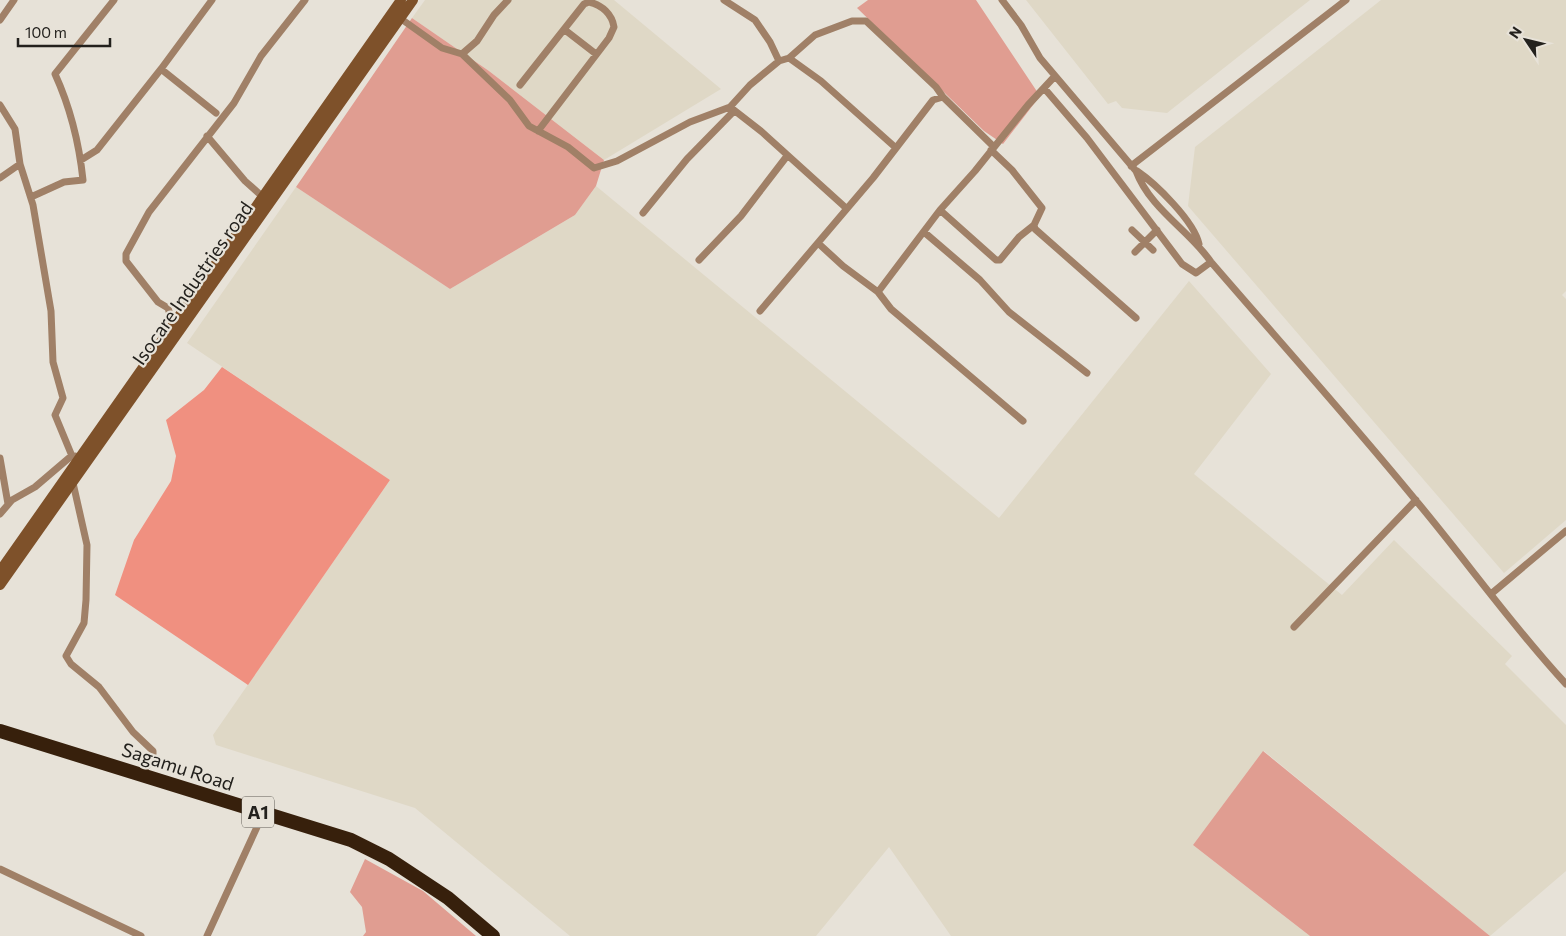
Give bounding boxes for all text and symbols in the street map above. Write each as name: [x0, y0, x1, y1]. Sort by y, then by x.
scale bar: [18, 15, 110, 47]
north arrow: [1501, 15, 1551, 65]
text: 100 m: [25, 23, 67, 41]
text: N: [1505, 23, 1525, 41]
street label: Isocare Industries road: [127, 197, 257, 369]
street label: Sagamu Road: [119, 737, 237, 795]
road number: A1: [242, 796, 274, 828]

